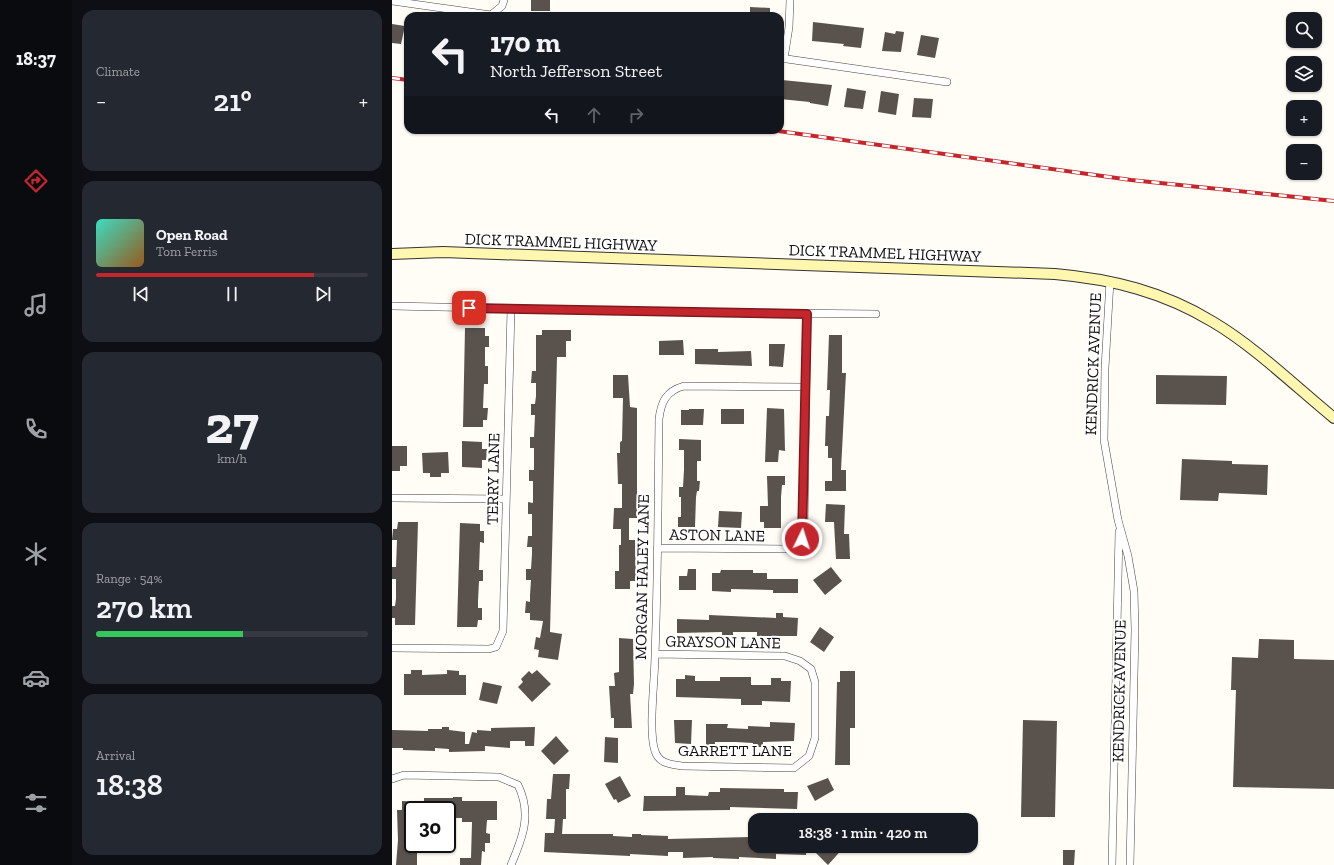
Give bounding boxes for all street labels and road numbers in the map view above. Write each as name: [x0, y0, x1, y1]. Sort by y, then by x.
street label: DICK TRAMMEL HIGHWAY: [464, 229, 658, 255]
street label: DICK TRAMMEL HIGHWAY: [788, 240, 982, 266]
street label: KENDRICK AVENUE: [1081, 292, 1105, 436]
street label: TERRY LANE: [483, 433, 503, 525]
street label: MORGAN HALEY LANE: [631, 494, 653, 660]
street label: ASTON LANE: [669, 525, 765, 545]
street label: KENDRICK AVENUE: [1108, 619, 1130, 763]
street label: GRAYSON LANE: [665, 631, 781, 653]
street label: GARRETT LANE: [678, 741, 792, 760]

